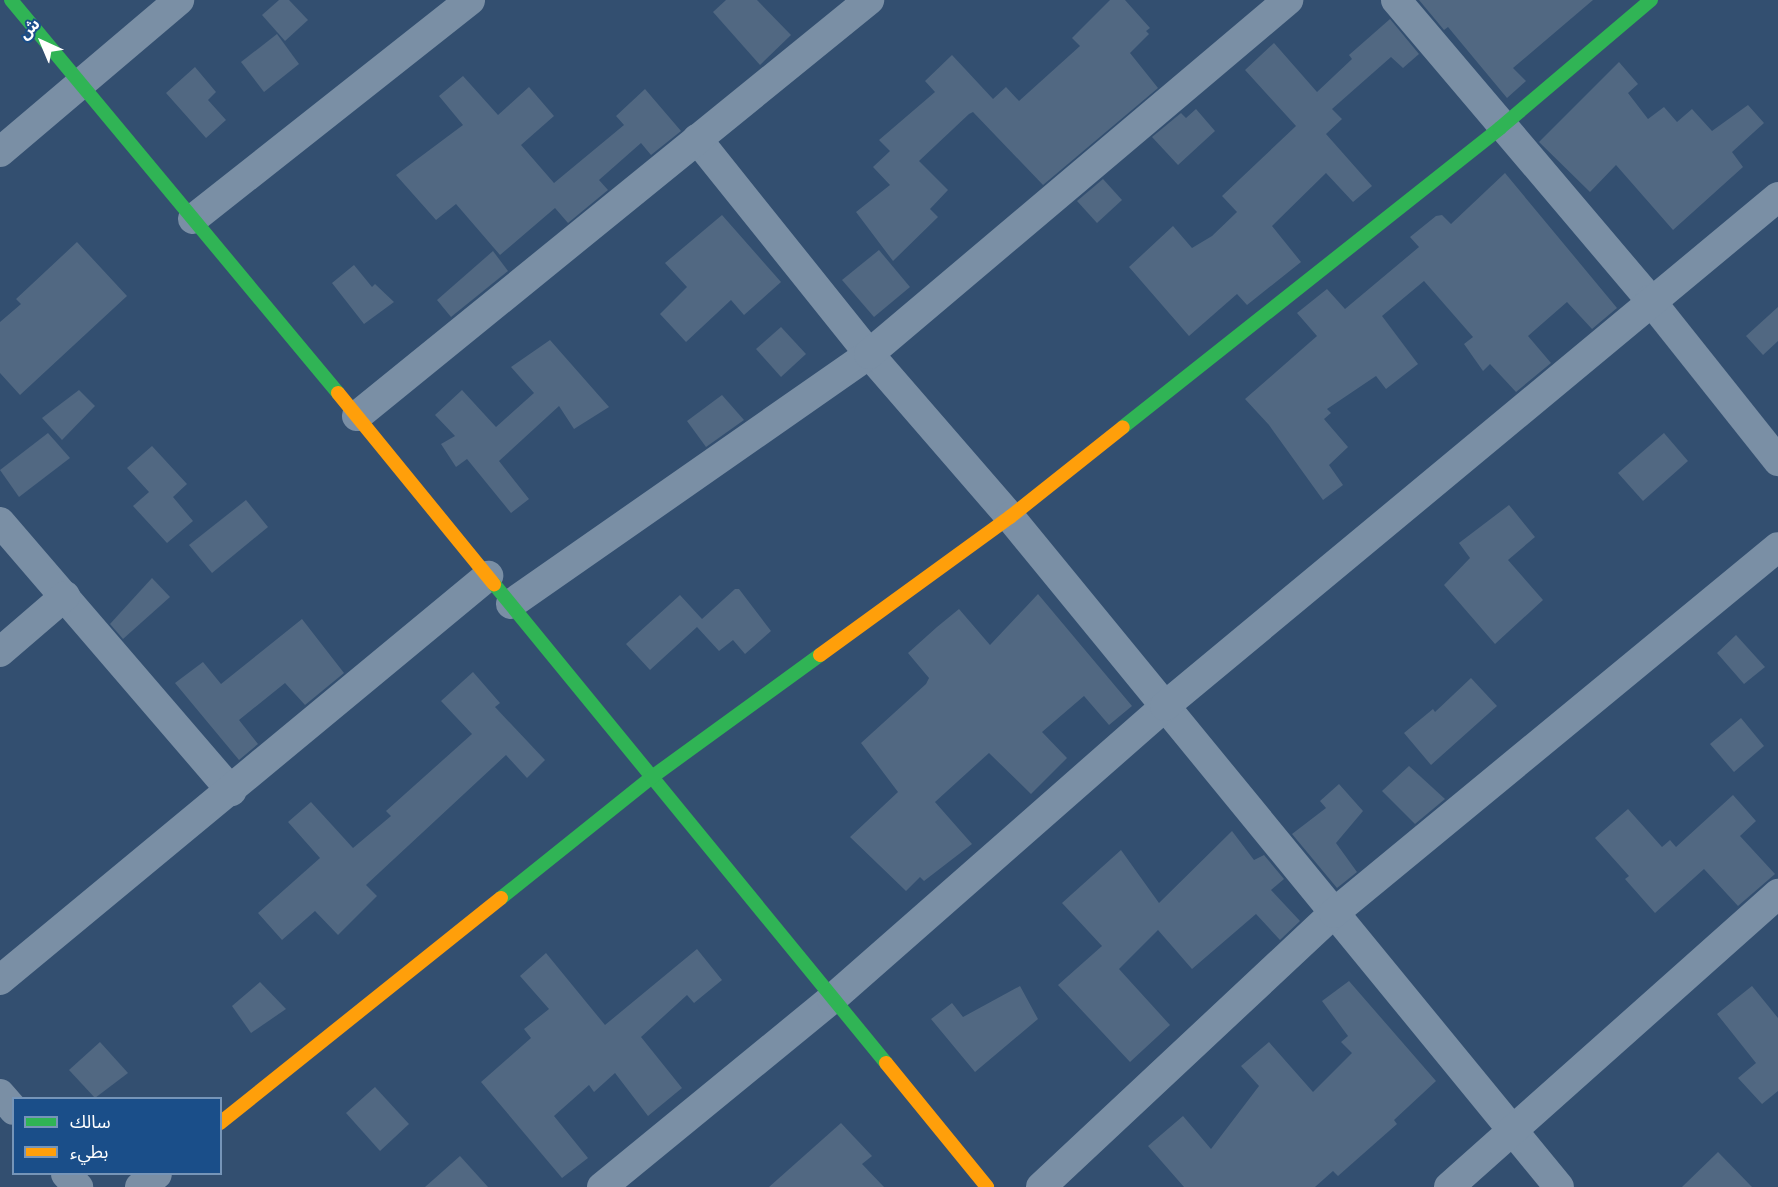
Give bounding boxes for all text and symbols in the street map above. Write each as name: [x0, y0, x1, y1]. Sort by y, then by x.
north arrow: [12, 12, 72, 72]
text: ش: [15, 14, 44, 43]
legend: [12, 1097, 222, 1175]
text: سالك: [70, 1111, 111, 1133]
text: بطيء: [70, 1141, 108, 1163]

